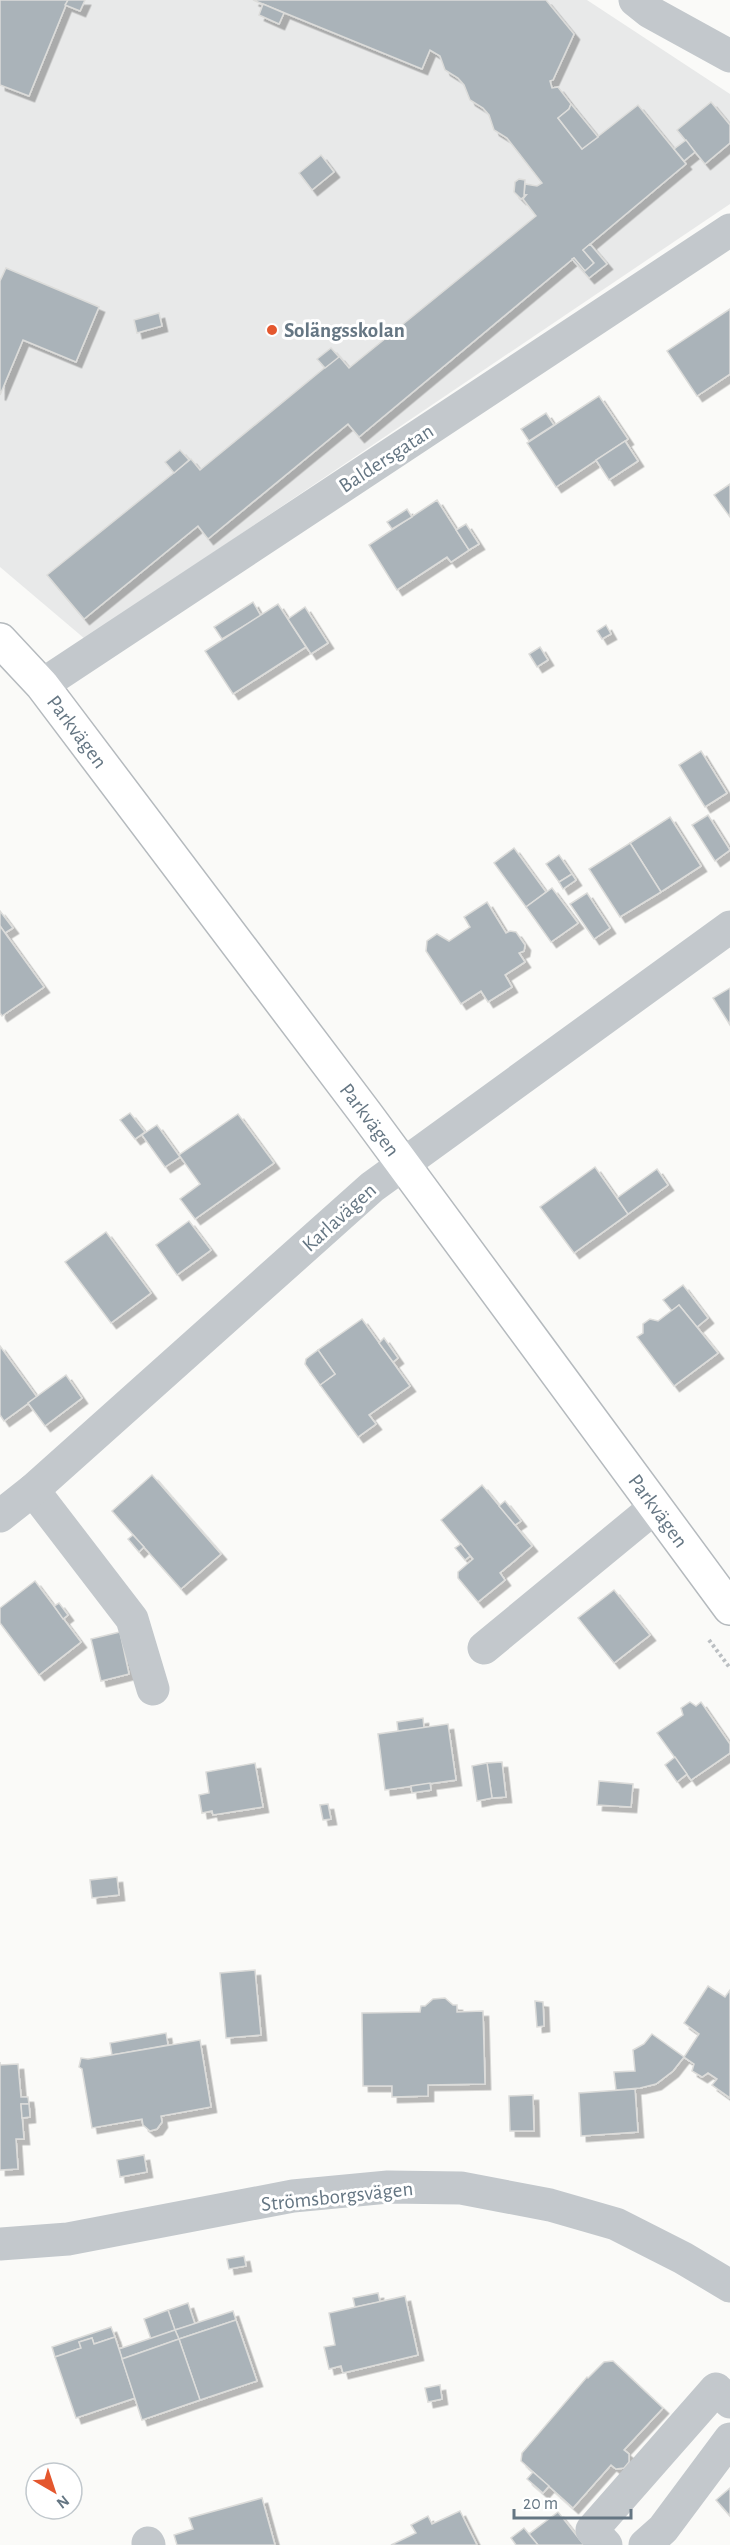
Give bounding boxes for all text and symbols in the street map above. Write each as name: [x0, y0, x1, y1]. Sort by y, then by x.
place label: Solängsskolan: [284, 320, 405, 341]
marker: Solängsskolan: [265, 323, 279, 337]
street label: Baldersgatan: [335, 420, 437, 497]
street label: Parkvägen: [43, 692, 111, 772]
street label: Parkvägen: [336, 1079, 403, 1160]
street label: Karlavägen: [298, 1179, 380, 1256]
street label: Parkvägen: [624, 1470, 692, 1552]
street label: Strömsborgsvägen: [260, 2178, 414, 2215]
north arrow: [24, 2461, 84, 2521]
scale bar: [514, 2482, 631, 2520]
text: N: [53, 2492, 72, 2512]
text: 20 m: [523, 2495, 558, 2513]

